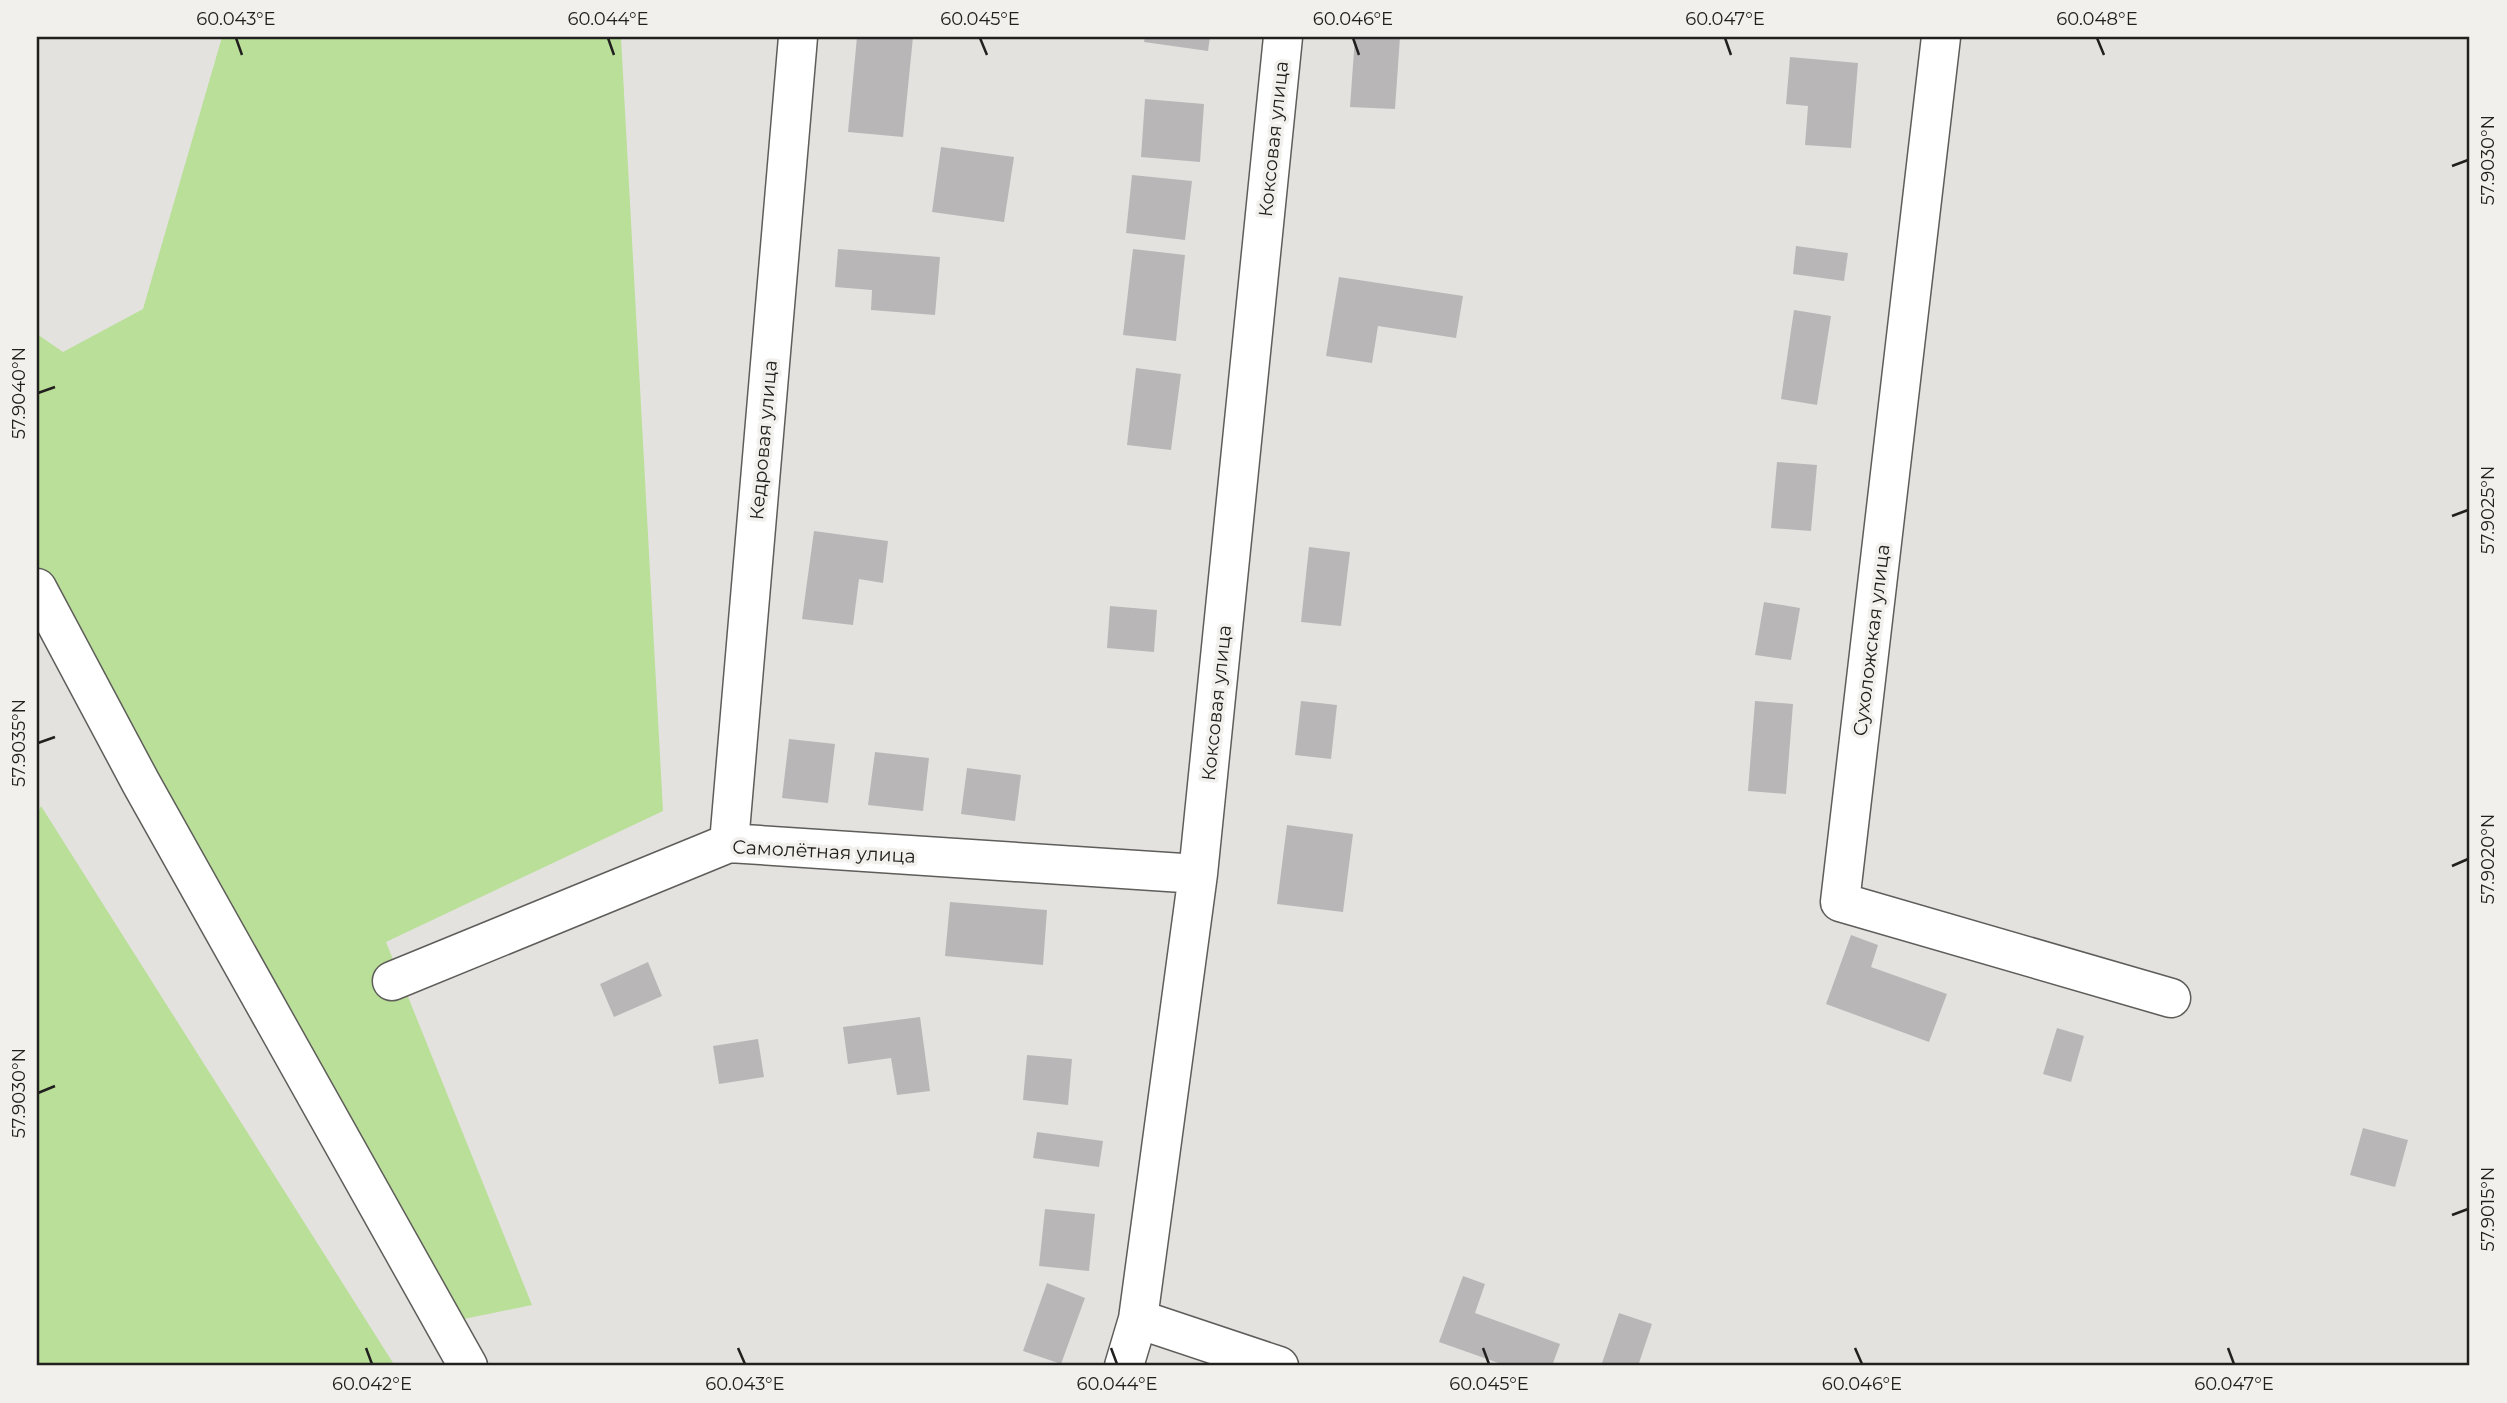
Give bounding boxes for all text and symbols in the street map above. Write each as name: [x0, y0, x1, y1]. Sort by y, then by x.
text: 60.043°E: [196, 8, 276, 30]
text: 60.044°E: [567, 8, 649, 30]
text: 60.045°E: [940, 8, 1020, 30]
text: 60.046°E: [1313, 8, 1393, 30]
text: 60.047°E: [1685, 8, 1765, 30]
text: 60.048°E: [2056, 8, 2138, 30]
street label: Коксовая улица: [1254, 60, 1293, 218]
text: 57.9030°N: [2477, 115, 2499, 205]
text: 57.9040°N: [8, 347, 30, 439]
street label: Кедровая улица: [745, 359, 782, 521]
text: 57.9025°N: [2477, 466, 2499, 554]
street label: Сухоложская улица: [1848, 543, 1895, 737]
street label: Коксовая улица: [1197, 624, 1236, 782]
text: 57.9035°N: [8, 699, 30, 787]
text: 57.9020°N: [2477, 814, 2499, 904]
street label: Самолётная улица: [732, 835, 916, 868]
text: 57.9030°N: [8, 1048, 30, 1138]
text: 57.9015°N: [2477, 1167, 2499, 1251]
text: 60.042°E: [332, 1373, 412, 1395]
text: 60.043°E: [705, 1373, 785, 1395]
text: 60.044°E: [1076, 1373, 1158, 1395]
text: 60.045°E: [1449, 1373, 1529, 1395]
text: 60.046°E: [1822, 1373, 1902, 1395]
text: 60.047°E: [2194, 1373, 2274, 1395]

